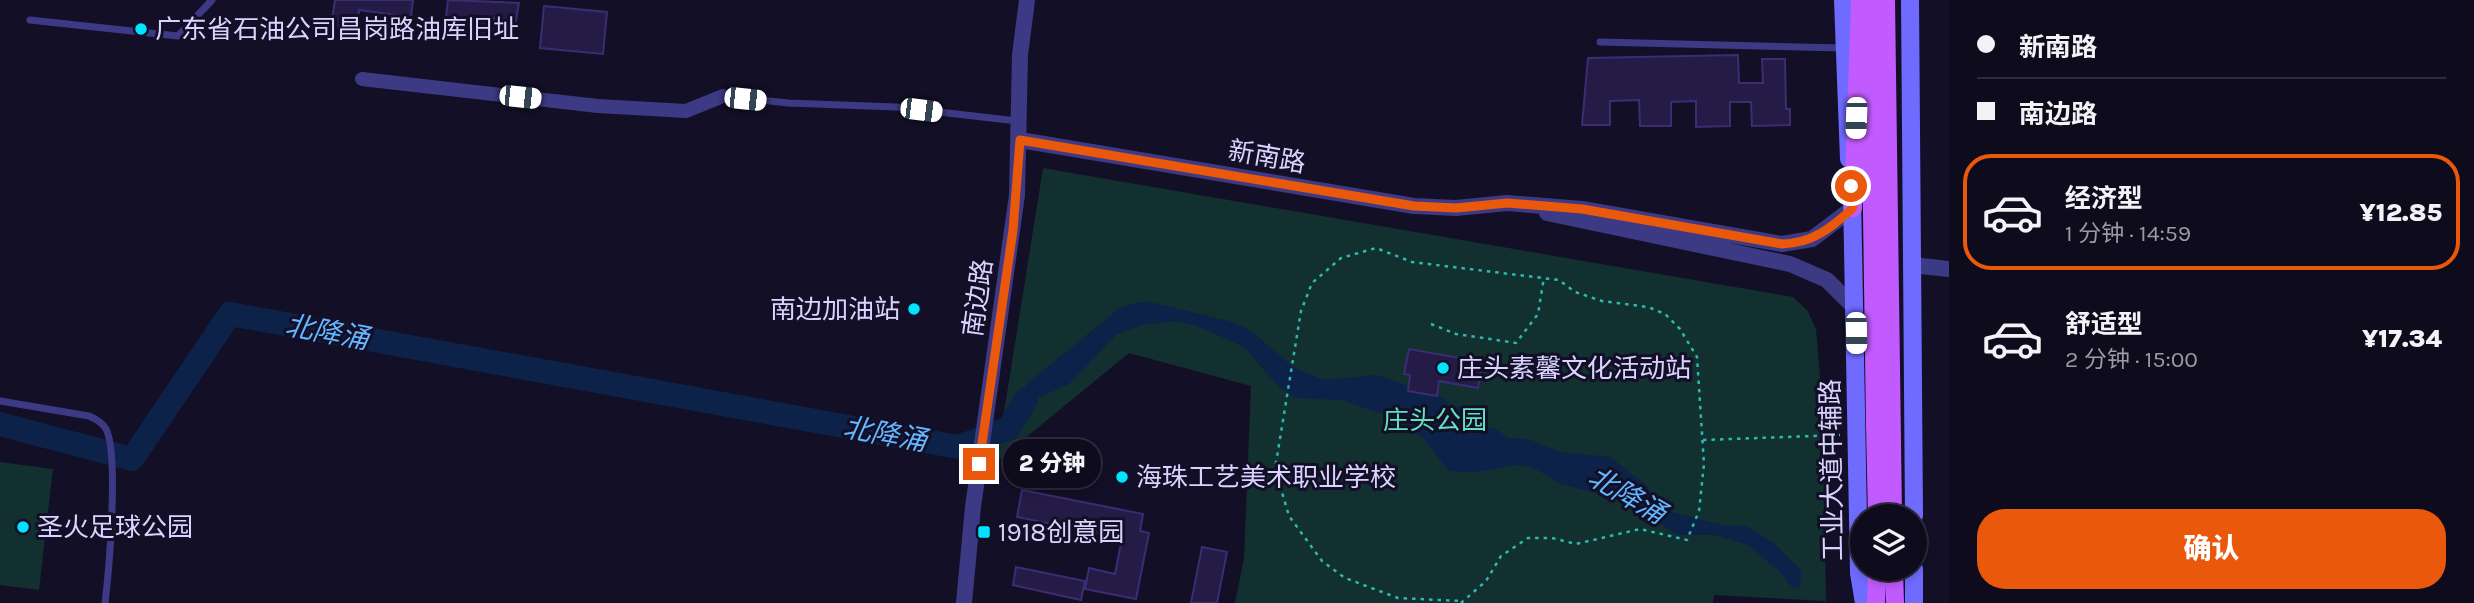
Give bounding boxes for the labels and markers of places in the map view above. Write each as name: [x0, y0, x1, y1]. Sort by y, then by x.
place label: 广东省石油公司昌岗路油库旧址: [155, 14, 519, 45]
marker: 广东省石油公司昌岗路油库旧址: [133, 21, 149, 37]
place label: 南边加油站: [770, 294, 900, 325]
marker: 南边加油站: [906, 301, 922, 317]
place label: 庄头素馨文化活动站: [1457, 353, 1691, 384]
marker: 庄头素馨文化活动站: [1435, 360, 1451, 376]
place label: 海珠工艺美术职业学校: [1136, 462, 1396, 493]
marker: 海珠工艺美术职业学校: [1114, 469, 1130, 485]
place label: 圣火足球公园: [37, 512, 193, 543]
place label: 1918创意园: [998, 517, 1124, 548]
marker: 圣火足球公园: [15, 519, 31, 535]
marker: 1918创意园: [976, 524, 992, 540]

